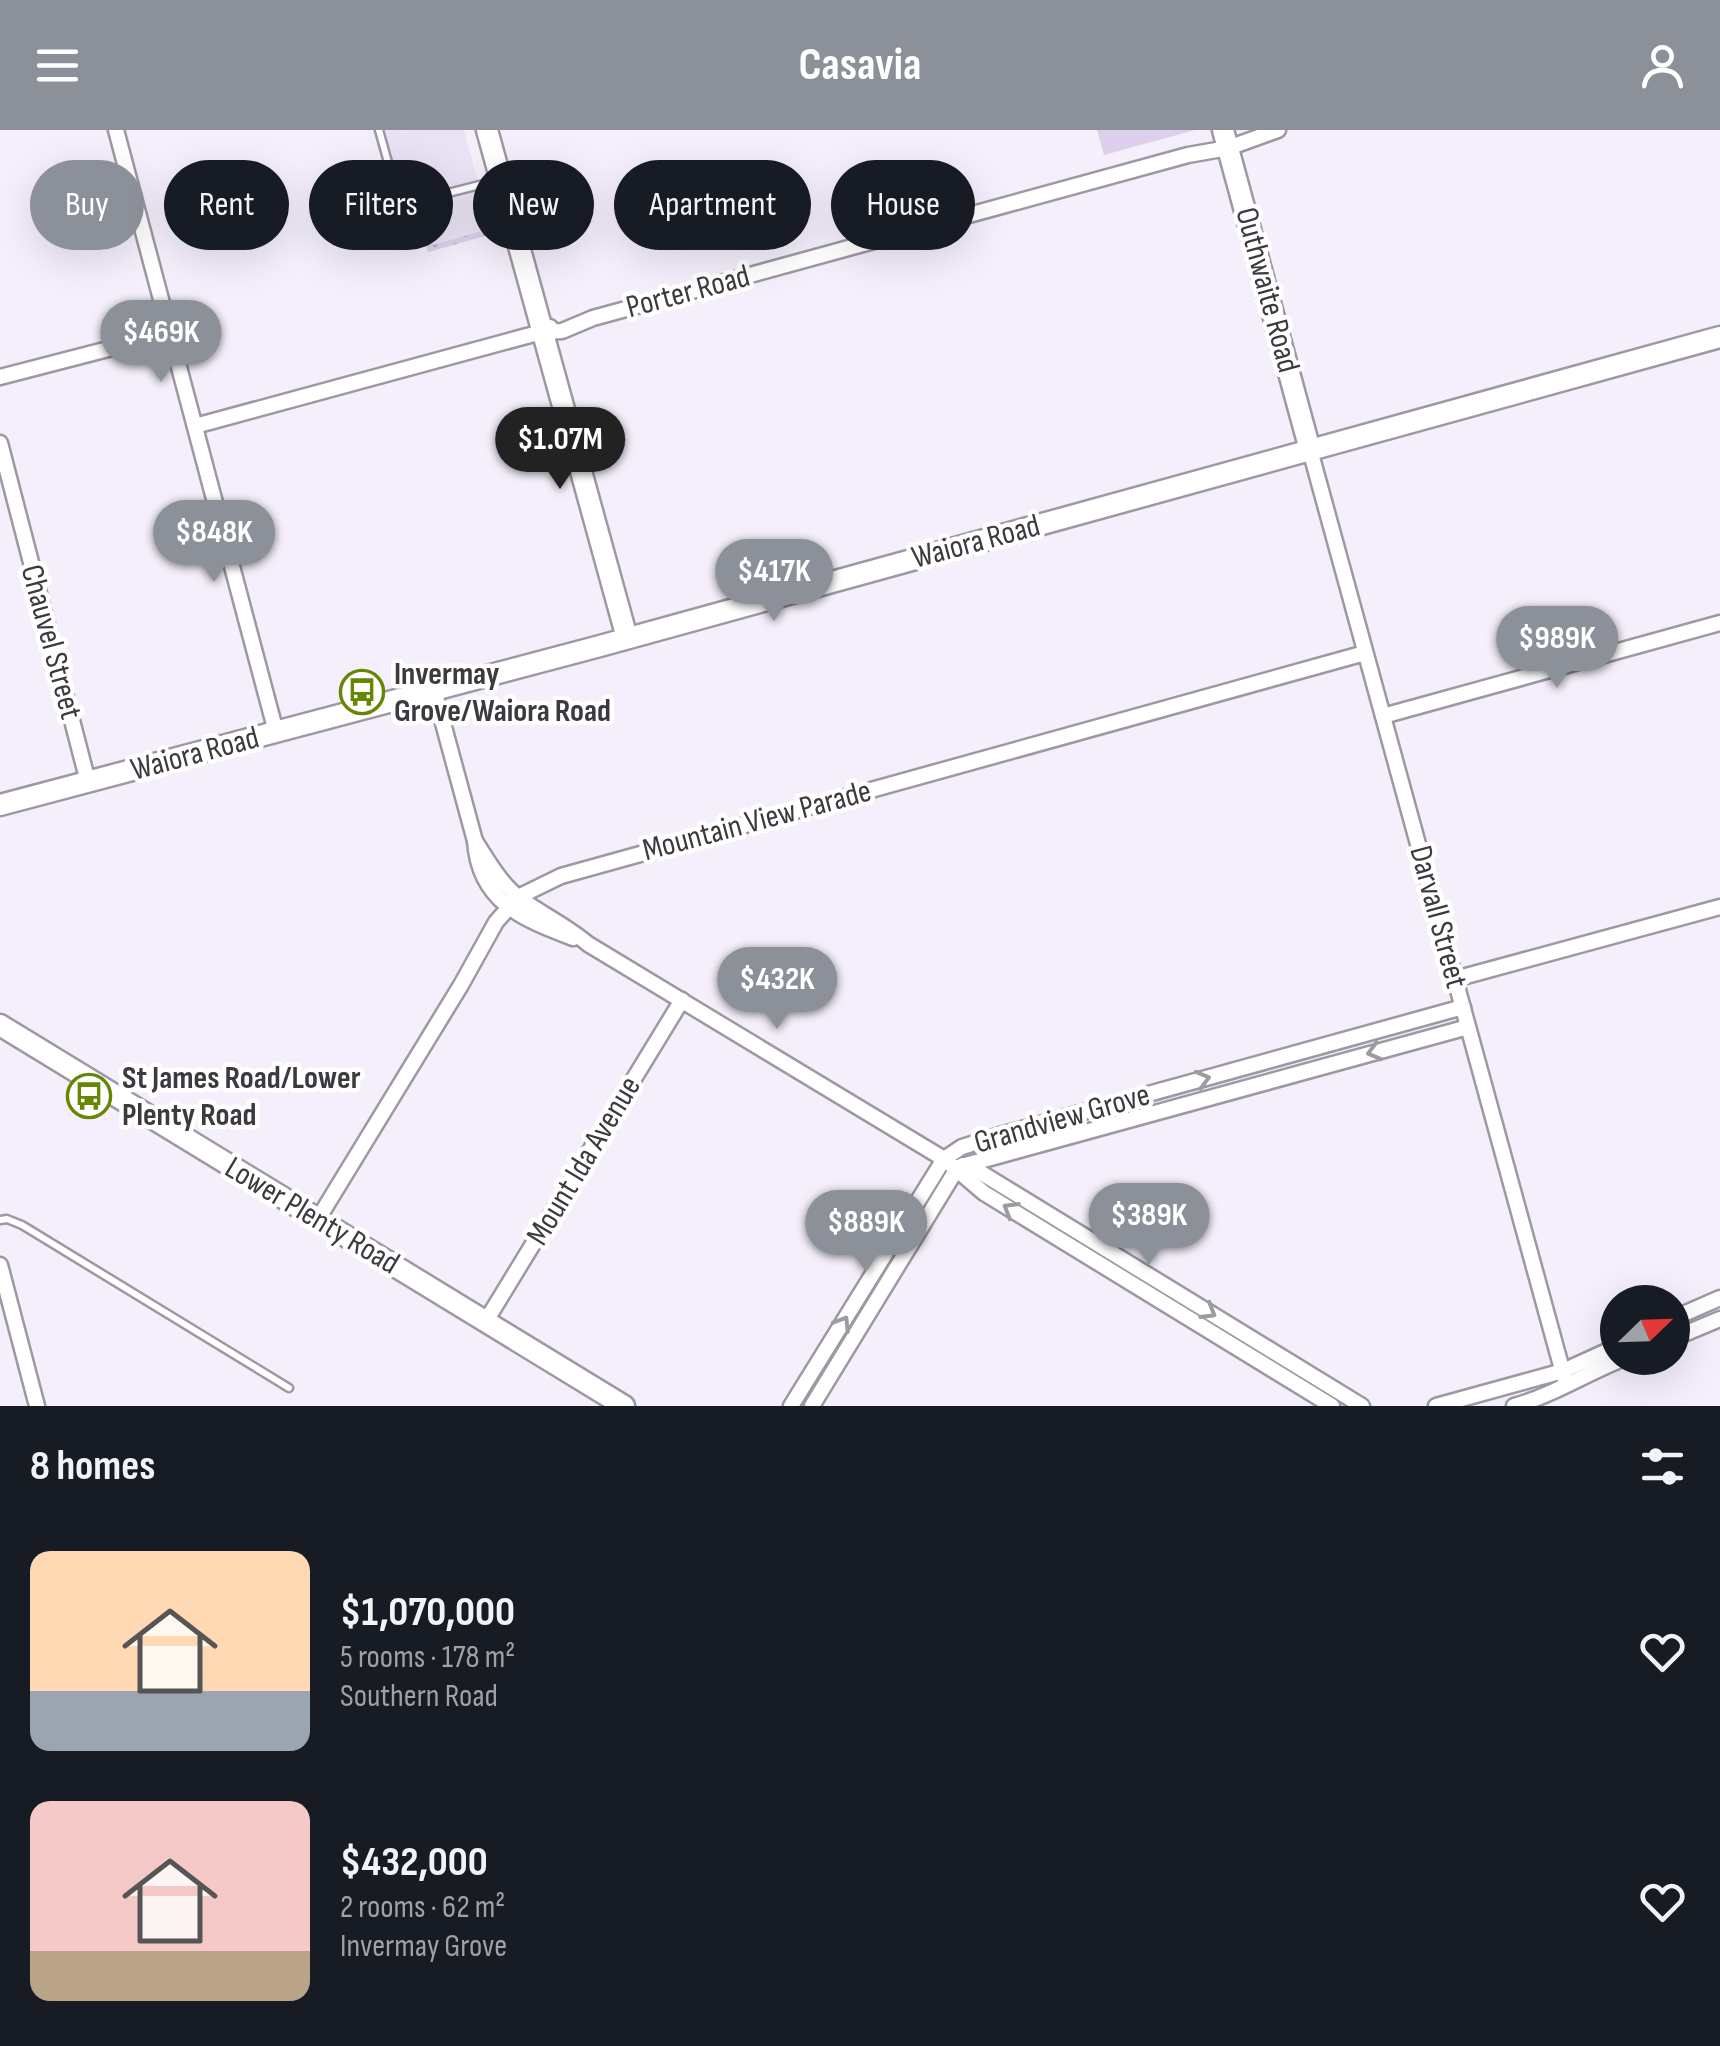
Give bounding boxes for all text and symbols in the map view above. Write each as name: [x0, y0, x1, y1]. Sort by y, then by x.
icon: menu: [30, 38, 85, 93]
text: Casavia: [799, 38, 921, 93]
icon: person: [1635, 38, 1690, 93]
chip: Buy: [30, 160, 144, 250]
chip: Rent: [164, 160, 289, 250]
chip: Filters: [309, 160, 453, 250]
chip: New: [473, 160, 594, 250]
chip: Apartment: [614, 160, 811, 250]
chip: House: [831, 160, 975, 250]
street label: Outhwaite Road: [1226, 203, 1308, 377]
street label: Porter Road: [622, 257, 754, 327]
pin: $469K: [91, 300, 231, 385]
text: $469K: [122, 313, 200, 352]
pin: $1.07M: [479, 407, 641, 492]
text: $1.07M: [517, 420, 603, 459]
pin: $848K: [144, 500, 284, 585]
street label: Waiora Road: [908, 506, 1044, 578]
text: $848K: [175, 513, 253, 552]
pin: $417K: [704, 539, 844, 624]
text: $417K: [737, 552, 811, 591]
street label: Chauvel Street: [12, 560, 90, 724]
pin: $989K: [1487, 606, 1627, 691]
text: $989K: [1518, 619, 1596, 658]
place label: Invermay Grove/Waiora Road: [394, 655, 611, 731]
bus stop icon: Invermay Grove/Waiora Road: [339, 669, 385, 715]
street label: Waiora Road: [127, 718, 263, 790]
street label: Mountain View Parade: [638, 772, 876, 870]
street label: Darvall Street: [1400, 841, 1476, 993]
pin: $432K: [707, 947, 847, 1032]
text: $432K: [739, 960, 815, 999]
one-way arrow: [1366, 1040, 1383, 1061]
place label: St James Road/Lower Plenty Road: [122, 1059, 361, 1135]
street label: Mount Ida Avenue: [518, 1070, 650, 1252]
one-way arrow: [1194, 1070, 1211, 1091]
bus stop icon: St James Road/Lower Plenty Road: [66, 1073, 112, 1119]
street label: Grandview Grove: [970, 1075, 1154, 1163]
street label: Lower Plenty Road: [218, 1149, 406, 1283]
pin: $389K: [1079, 1183, 1219, 1268]
pin: $889K: [796, 1190, 936, 1275]
text: $389K: [1111, 1196, 1187, 1235]
one-way arrow: [1003, 1202, 1021, 1221]
text: $889K: [827, 1203, 905, 1242]
north arrow: [1600, 1285, 1690, 1375]
map controls: [1600, 1285, 1690, 1375]
one-way arrow: [1198, 1300, 1216, 1319]
one-way arrow: [831, 1316, 850, 1334]
icon: filters: [1635, 1439, 1690, 1494]
text: 8 homes: [30, 1441, 155, 1492]
text: $1,070,000: [340, 1587, 515, 1638]
icon: home: [110, 1591, 230, 1711]
icon: heart: [1635, 1624, 1690, 1679]
text: 5 rooms · 178 m²: [340, 1638, 515, 1677]
text: Southern Road: [340, 1677, 498, 1716]
text: $432,000: [340, 1837, 488, 1888]
icon: home: [110, 1841, 230, 1961]
icon: heart: [1635, 1874, 1690, 1929]
text: 2 rooms · 62 m²: [340, 1888, 505, 1927]
text: Invermay Grove: [340, 1927, 507, 1966]

